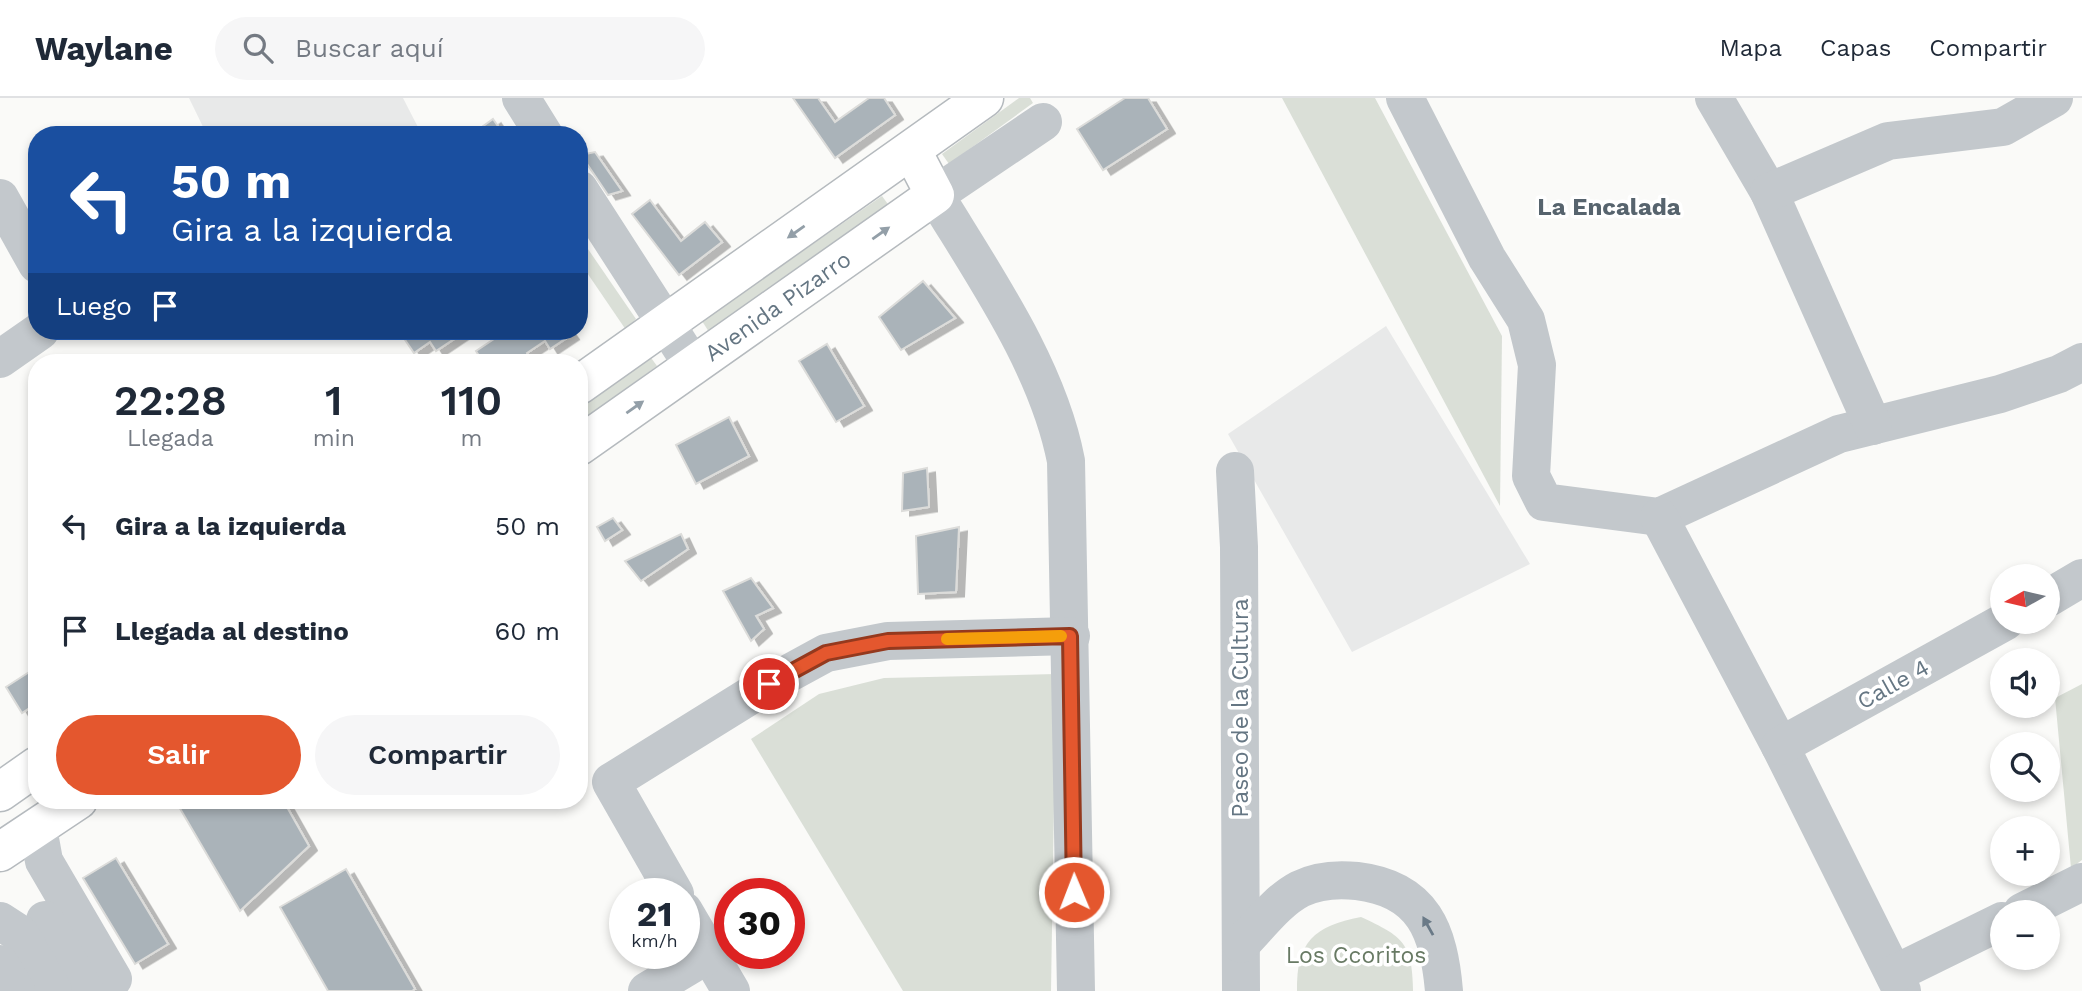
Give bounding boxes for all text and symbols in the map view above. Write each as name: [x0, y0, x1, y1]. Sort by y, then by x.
search box: [215, 17, 705, 80]
text: Waylane: [35, 29, 173, 68]
icon: search: [239, 29, 277, 67]
text: Buscar aquí: [295, 33, 444, 63]
text: Mapa: [1719, 34, 1782, 62]
text: Capas: [1820, 34, 1891, 62]
text: Compartir: [1929, 34, 2047, 62]
text: 50 m: [171, 152, 291, 210]
icon: left: [56, 154, 147, 245]
district label: La Encalada: [1537, 193, 1681, 221]
text: Gira a la izquierda: [171, 211, 453, 249]
one-way arrow: [787, 225, 805, 239]
one-way arrow: [872, 226, 890, 240]
street label: Avenida Pizarro: [700, 246, 856, 367]
icon: arrive: [146, 287, 184, 325]
text: Luego: [56, 291, 132, 321]
text: 22:28: [114, 376, 227, 425]
text: 1: [325, 376, 343, 425]
text: 110: [441, 376, 502, 425]
one-way arrow: [626, 400, 644, 414]
text: Llegada: [127, 425, 214, 452]
text: min: [313, 425, 355, 452]
text: m: [460, 425, 482, 452]
icon: left: [56, 507, 94, 545]
text: Gira a la izquierda: [115, 511, 346, 541]
text: 50 m: [495, 511, 560, 541]
north arrow: [1990, 564, 2060, 634]
map controls: [1990, 564, 2060, 970]
street label: Paseo de la Cultura: [1227, 598, 1254, 818]
icon: arrive: [56, 612, 94, 650]
text: Llegada al destino: [115, 616, 349, 646]
text: 60 m: [494, 616, 560, 646]
button: sound: [1990, 648, 2060, 718]
pin: [739, 654, 799, 714]
street label: Calle 4: [1853, 654, 1934, 715]
icon: arrive: [750, 665, 788, 703]
button: Salir: [56, 715, 301, 795]
button: Compartir: [315, 715, 560, 795]
button: search: [1990, 732, 2060, 802]
button: +: [1990, 816, 2060, 886]
position arrow: [1037, 855, 1111, 929]
speed limit sign: 30: [714, 878, 805, 969]
text: 21: [637, 893, 672, 935]
button: −: [1990, 900, 2060, 970]
one-way arrow: [1422, 916, 1434, 935]
text: km/h: [631, 930, 678, 951]
park label: Los Ccoritos: [1286, 942, 1426, 969]

